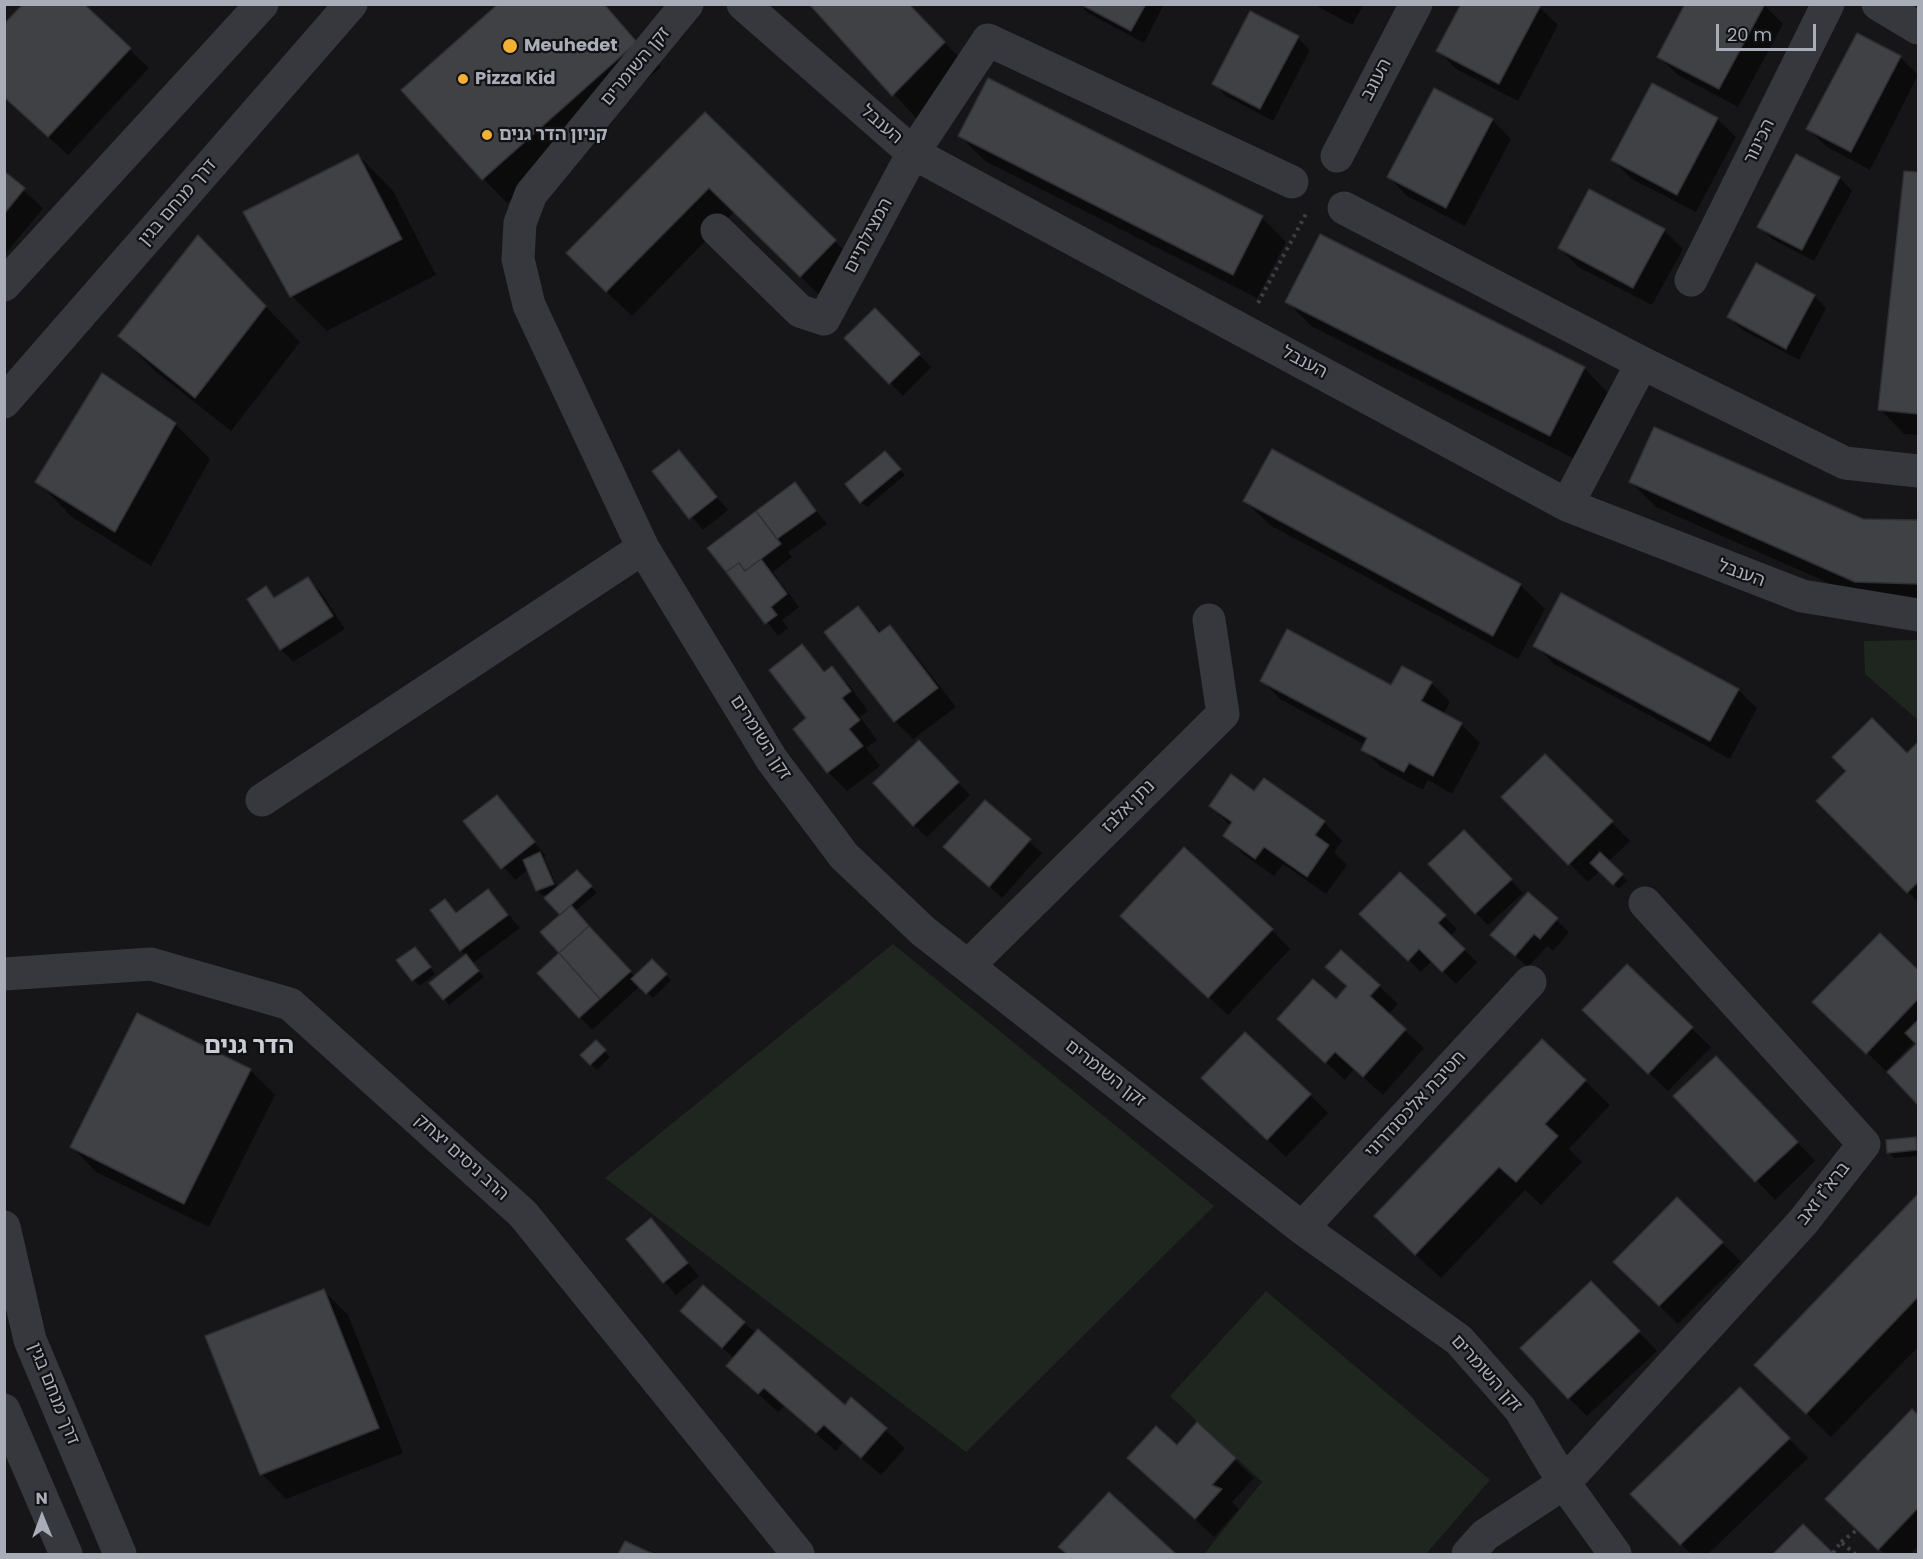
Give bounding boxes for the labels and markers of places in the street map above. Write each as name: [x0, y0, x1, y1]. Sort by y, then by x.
place label: Meuhedet: [524, 35, 618, 57]
marker: Meuhedet: [501, 37, 519, 55]
place label: Pizza Kid: [475, 68, 556, 90]
marker: Pizza Kid: [456, 72, 470, 86]
place label: קניון הדר גנים: [499, 124, 608, 146]
marker: קניון הדר גנים: [480, 128, 494, 142]

